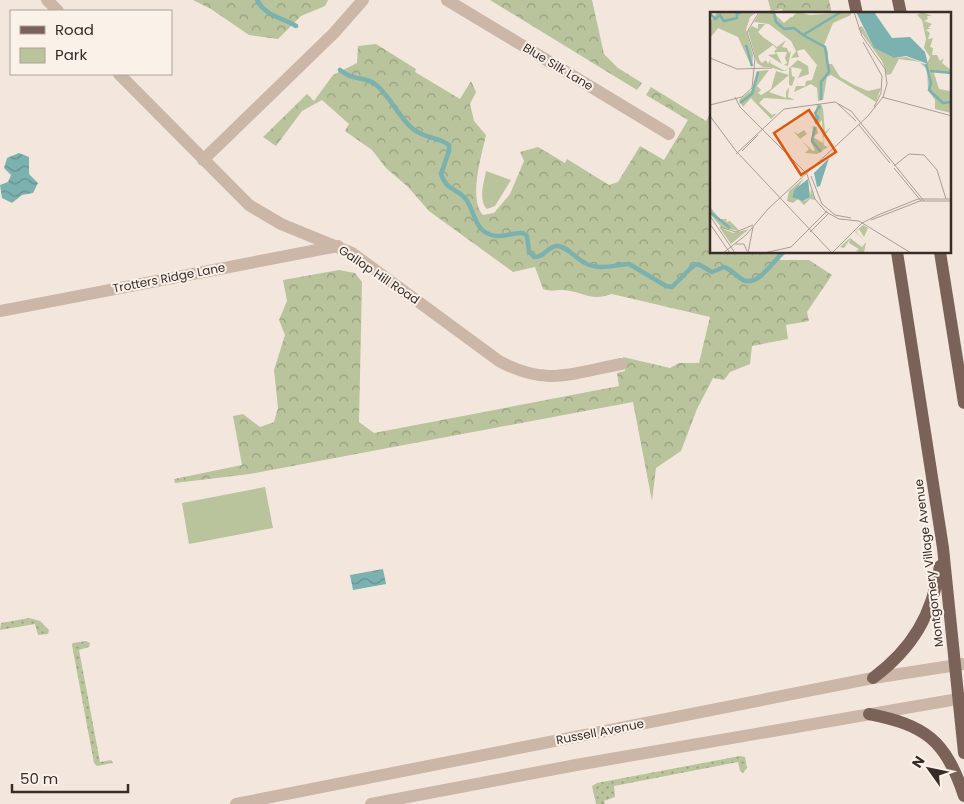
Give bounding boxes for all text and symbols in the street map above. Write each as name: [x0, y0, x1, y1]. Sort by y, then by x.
legend: [10, 10, 172, 75]
inset map: [710, 12, 952, 254]
text: Road: [55, 19, 94, 40]
street label: Blue Silk Lane: [520, 39, 597, 94]
text: Park: [55, 44, 87, 65]
street label: Gallop Hill Road: [336, 241, 423, 308]
street label: Trotters Ridge Lane: [111, 258, 227, 297]
street label: Montgomery Village Avenue: [910, 478, 947, 648]
street label: Russell Avenue: [555, 715, 645, 748]
north arrow: [904, 744, 954, 794]
text: N: [907, 752, 929, 772]
scale bar: [12, 762, 129, 794]
text: 50 m: [20, 768, 58, 789]

